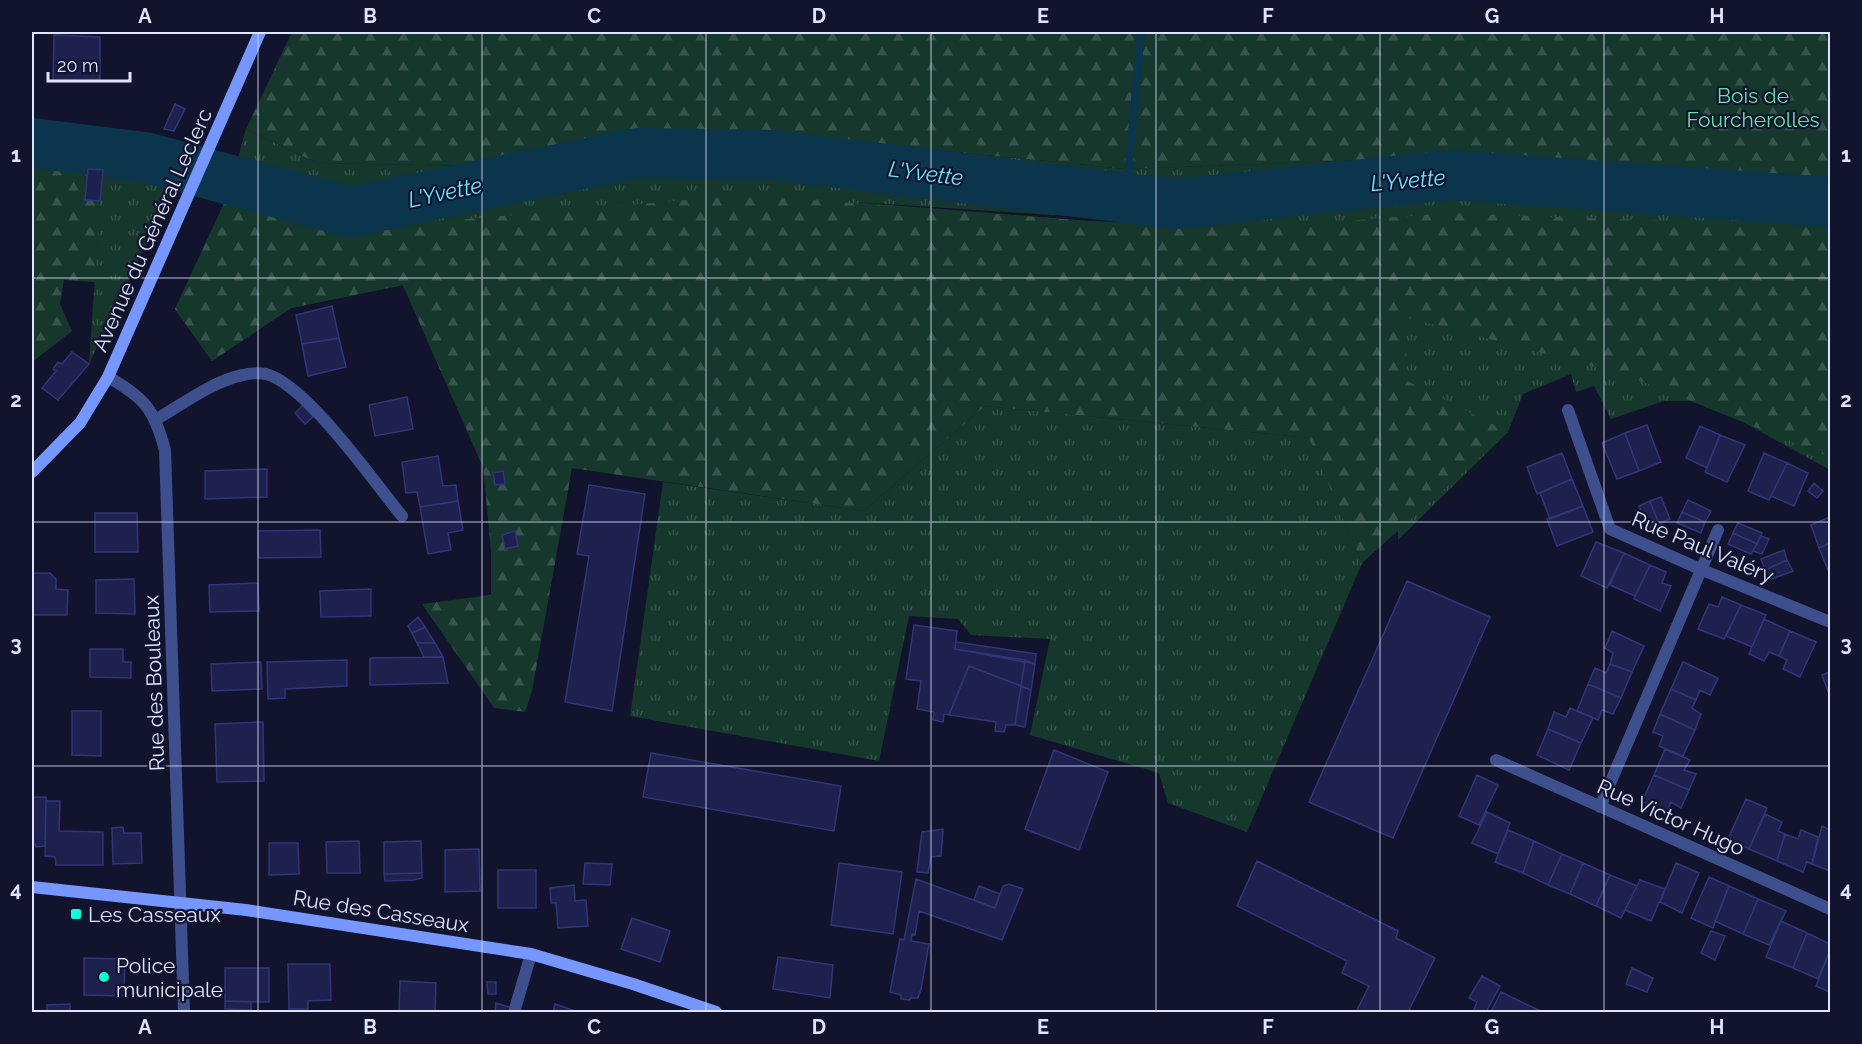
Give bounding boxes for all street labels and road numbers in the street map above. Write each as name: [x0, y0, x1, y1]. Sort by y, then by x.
street label: Avenue du Général Leclerc: [87, 105, 217, 355]
street label: Rue Paul Valéry: [1628, 506, 1778, 588]
street label: Rue des Bouleaux: [138, 594, 170, 771]
street label: Rue Victor Hugo: [1594, 773, 1748, 861]
street label: Rue des Casseaux: [291, 885, 471, 937]

